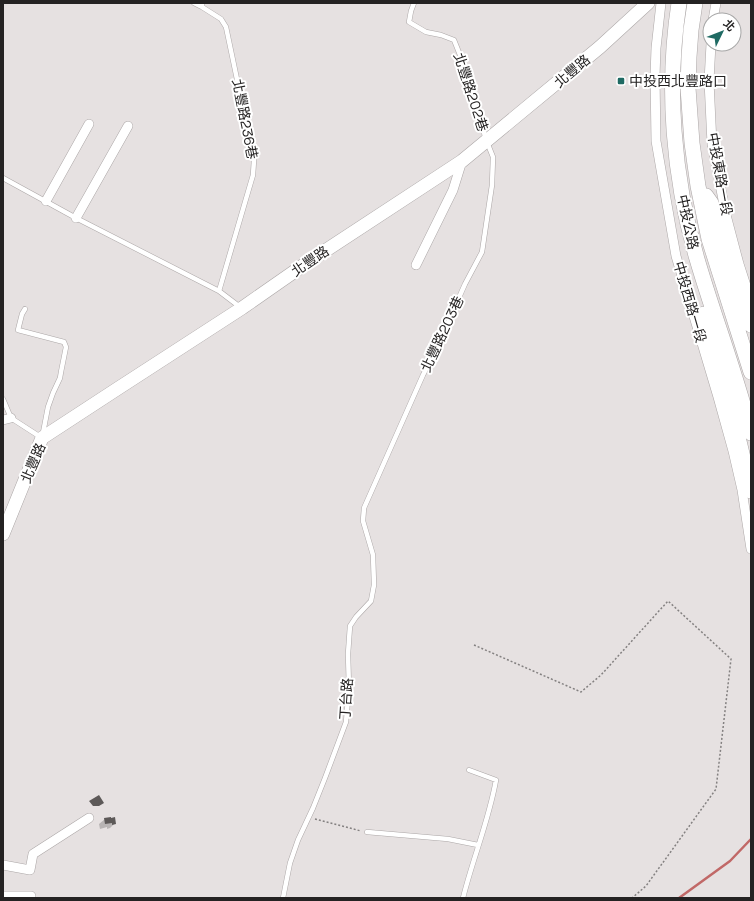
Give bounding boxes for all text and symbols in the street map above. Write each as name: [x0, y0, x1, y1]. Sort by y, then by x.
north arrow: [702, 12, 742, 52]
text: 北: [720, 16, 738, 34]
street label: 北豐路202巷: [450, 50, 492, 134]
street label: 北豐路: [550, 51, 594, 91]
place label: 中投西北豐路口: [629, 72, 727, 90]
marker: 中投西北豐路口: [616, 76, 626, 86]
street label: 北豐路236巷: [228, 77, 262, 161]
street label: 中投東路一段: [704, 131, 736, 217]
street label: 中投公路: [673, 193, 703, 251]
street label: 北豐路: [288, 242, 332, 280]
street label: 中投西路一段: [670, 259, 710, 345]
street label: 北豐路203巷: [417, 293, 467, 375]
street label: 北豐路: [17, 440, 49, 486]
street label: 丁台路: [336, 677, 356, 721]

